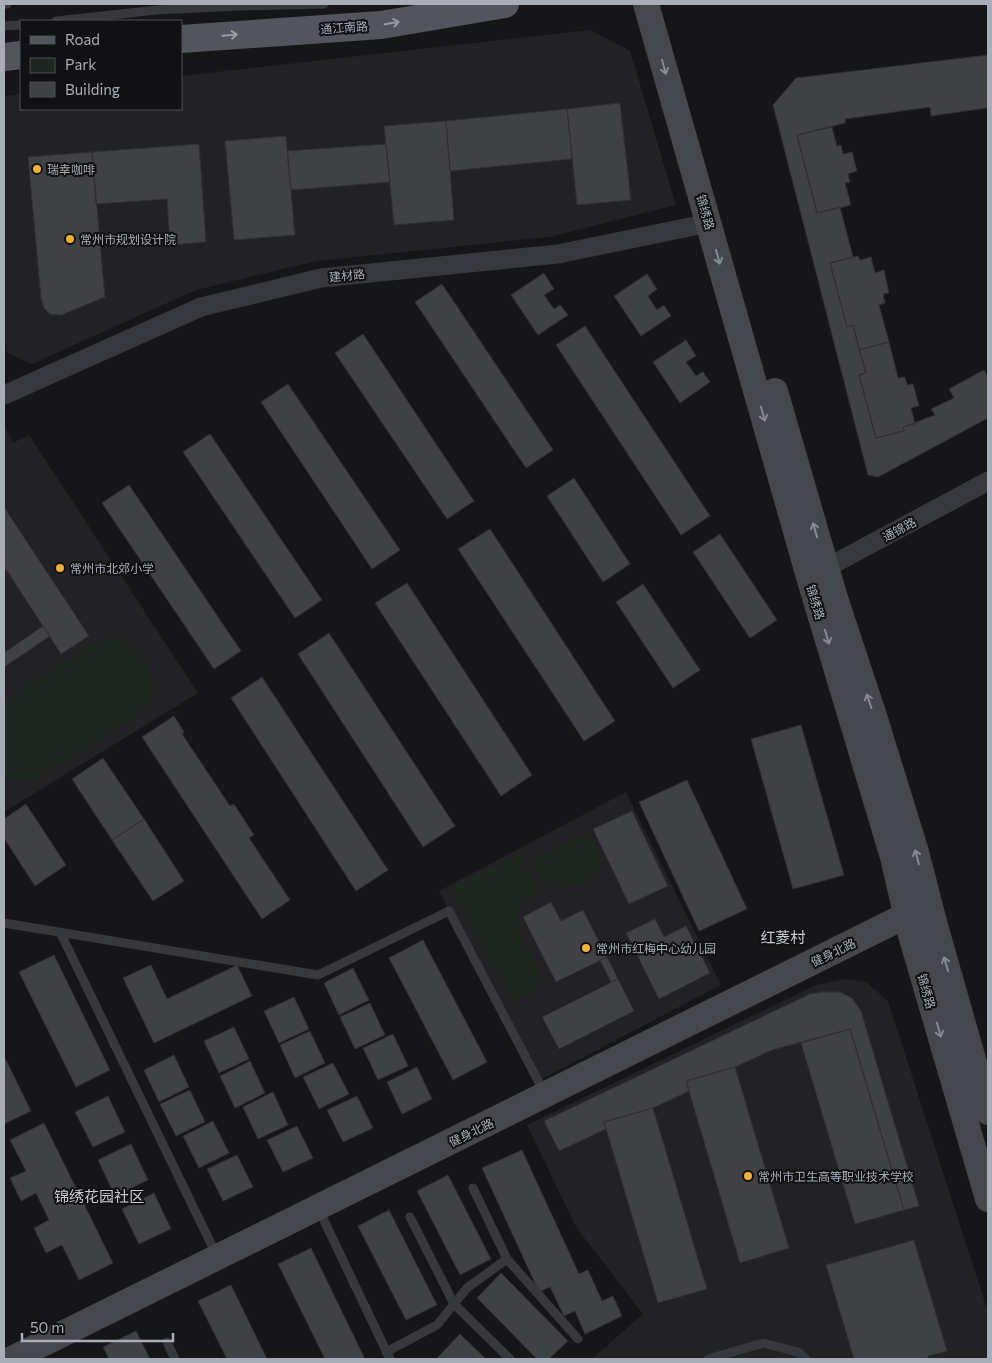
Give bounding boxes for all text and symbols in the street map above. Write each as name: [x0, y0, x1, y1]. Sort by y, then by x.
one-way arrow: [383, 17, 399, 27]
street label: 通江南路: [320, 18, 368, 36]
legend: [20, 20, 182, 110]
text: Road: [65, 30, 100, 48]
one-way arrow: [222, 31, 238, 40]
text: Park: [65, 55, 96, 73]
one-way arrow: [660, 59, 670, 75]
text: Building: [65, 80, 120, 98]
place label: 瑞幸咖啡: [47, 162, 95, 176]
marker: 瑞幸咖啡: [31, 163, 43, 175]
street label: 锦绣路: [694, 193, 718, 231]
place label: 常州市规划设计院: [80, 232, 176, 246]
marker: 常州市规划设计院: [64, 233, 76, 245]
one-way arrow: [714, 249, 724, 265]
street label: 建材路: [328, 266, 366, 284]
one-way arrow: [758, 405, 768, 421]
street label: 通锦路: [880, 514, 918, 544]
one-way arrow: [810, 522, 820, 538]
place label: 常州市北郊小学: [70, 561, 154, 575]
marker: 常州市北郊小学: [54, 562, 66, 574]
street label: 锦绣路: [804, 583, 828, 621]
one-way arrow: [822, 629, 832, 645]
one-way arrow: [864, 694, 874, 710]
one-way arrow: [912, 849, 921, 865]
district label: 红菱村: [760, 928, 806, 946]
street label: 健身北路: [808, 935, 858, 969]
place label: 常州市红梅中心幼儿园: [596, 941, 716, 955]
marker: 常州市红梅中心幼儿园: [580, 942, 592, 954]
one-way arrow: [940, 957, 950, 973]
street label: 锦绣路: [915, 972, 939, 1010]
one-way arrow: [934, 1022, 944, 1038]
street label: 健身北路: [446, 1115, 496, 1149]
place label: 常州市卫生高等职业技术学校: [758, 1169, 914, 1183]
marker: 常州市卫生高等职业技术学校: [742, 1170, 754, 1182]
district label: 锦绣花园社区: [54, 1187, 144, 1205]
scale bar: [22, 1310, 174, 1342]
text: 50 m: [30, 1318, 64, 1336]

